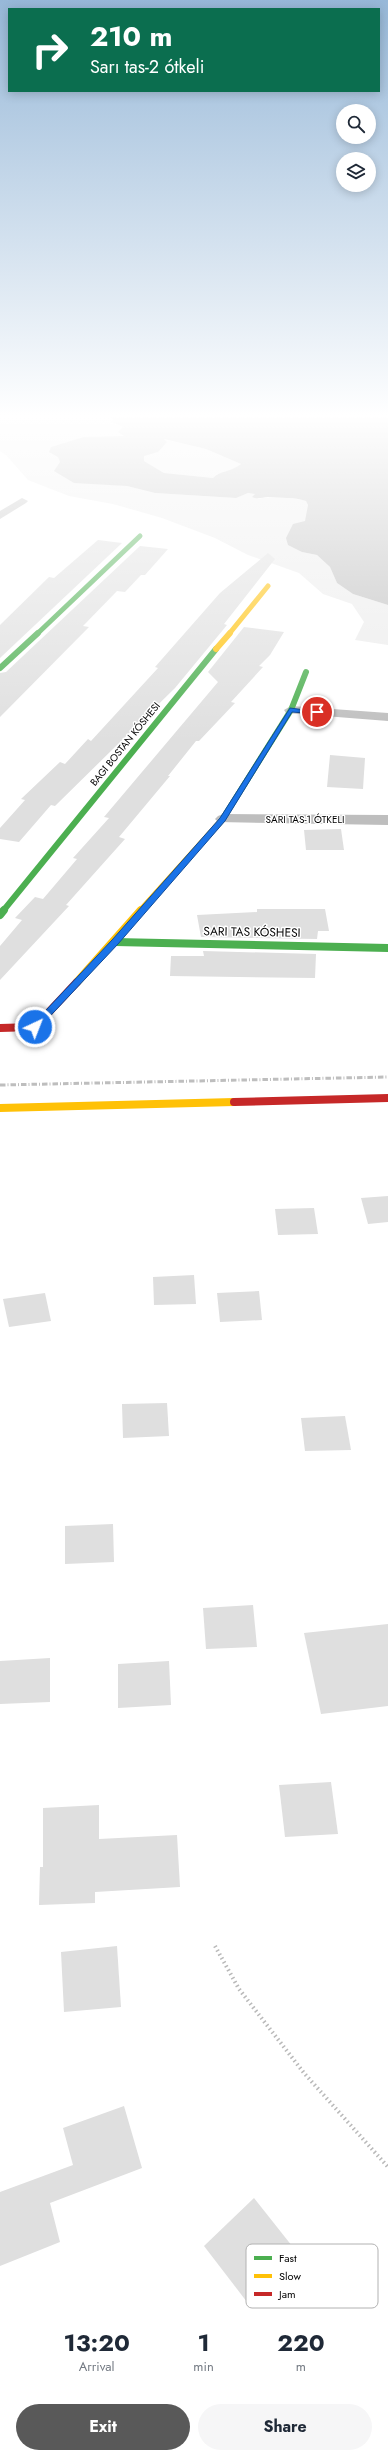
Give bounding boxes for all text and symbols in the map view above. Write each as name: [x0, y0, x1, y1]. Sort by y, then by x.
text: 210 m: [90, 16, 173, 57]
icon: right: [24, 24, 76, 76]
text: Sarı tas-2 ótkeli: [90, 54, 204, 80]
map controls: [336, 104, 376, 192]
button: search: [336, 104, 376, 144]
button: layers: [336, 152, 376, 192]
pin: [300, 695, 334, 729]
street label: BAǴI BOSTAN KÓSHESI: [86, 699, 164, 789]
icon: arrive: [306, 701, 328, 723]
street label: SARI TAS-1 ÓTKELI: [266, 812, 344, 827]
street label: SARI TAS KÓSHESI: [203, 922, 301, 942]
position arrow: [14, 1006, 56, 1048]
legend: [246, 2244, 378, 2308]
text: Fast: [279, 2250, 297, 2266]
text: Slow: [279, 2268, 301, 2284]
text: Jam: [277, 2286, 296, 2302]
text: 13:20: [63, 2325, 130, 2360]
text: 1: [197, 2325, 210, 2360]
text: 220: [277, 2325, 325, 2360]
text: Arrival: [79, 2357, 115, 2376]
text: min: [193, 2357, 214, 2376]
text: m: [296, 2357, 306, 2376]
button: Exit: [16, 2404, 190, 2450]
button: Share: [198, 2404, 372, 2450]

